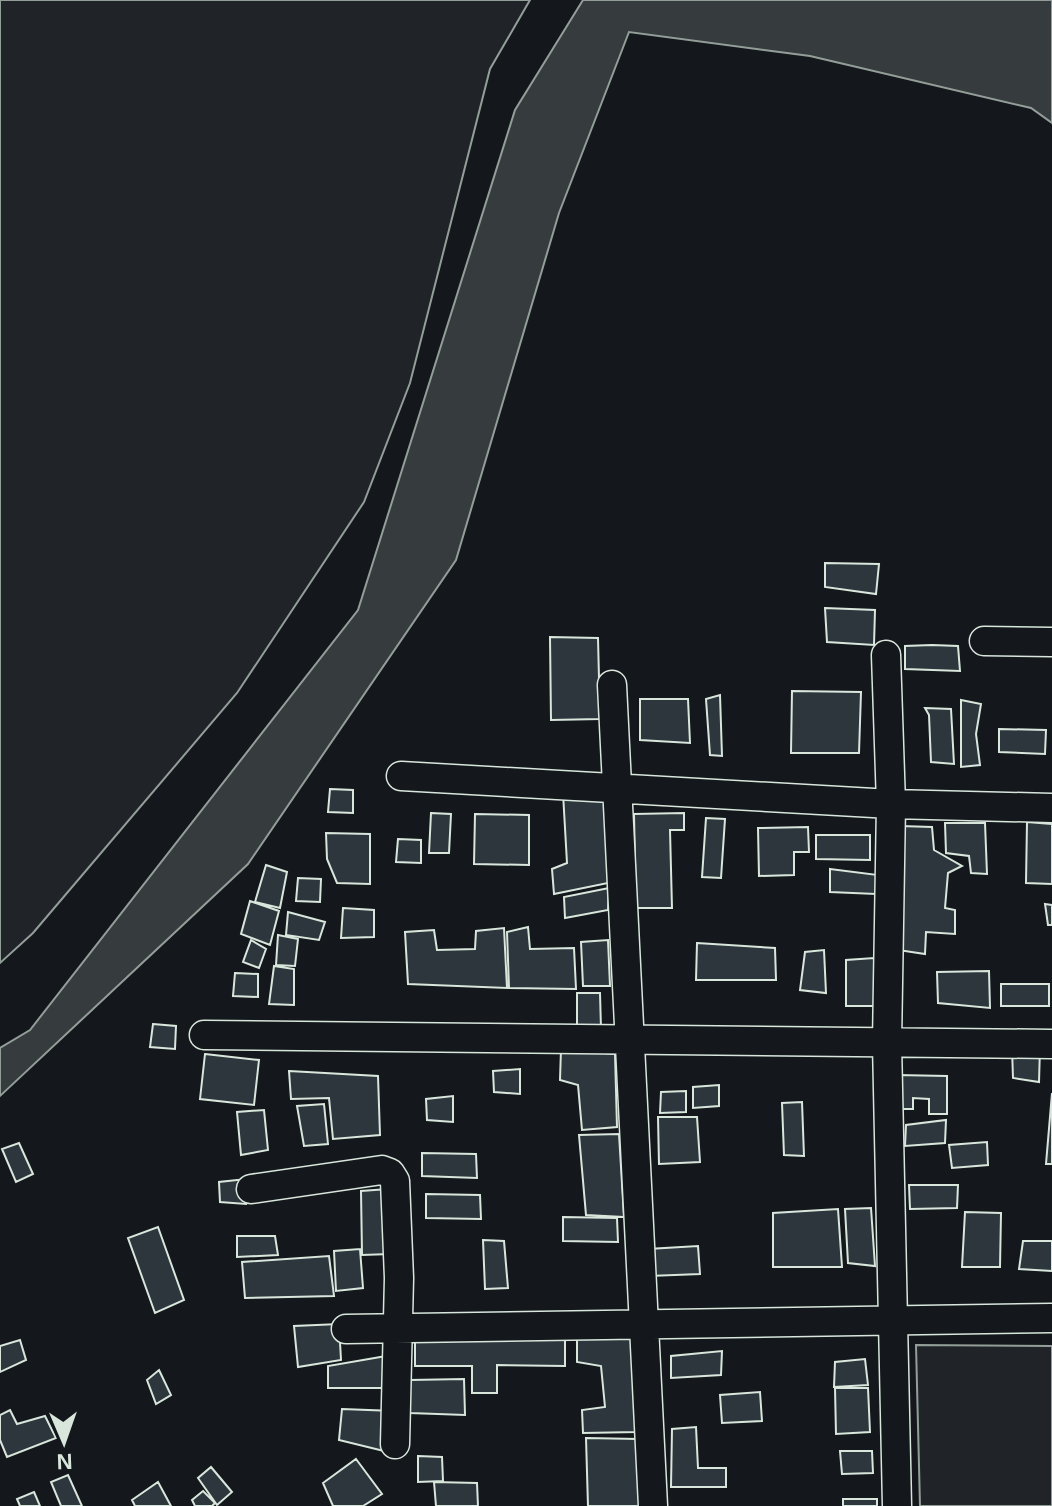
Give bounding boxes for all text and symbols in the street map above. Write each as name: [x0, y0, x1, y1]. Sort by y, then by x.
north arrow: [24, 1402, 104, 1482]
text: N: [56, 1449, 73, 1474]

